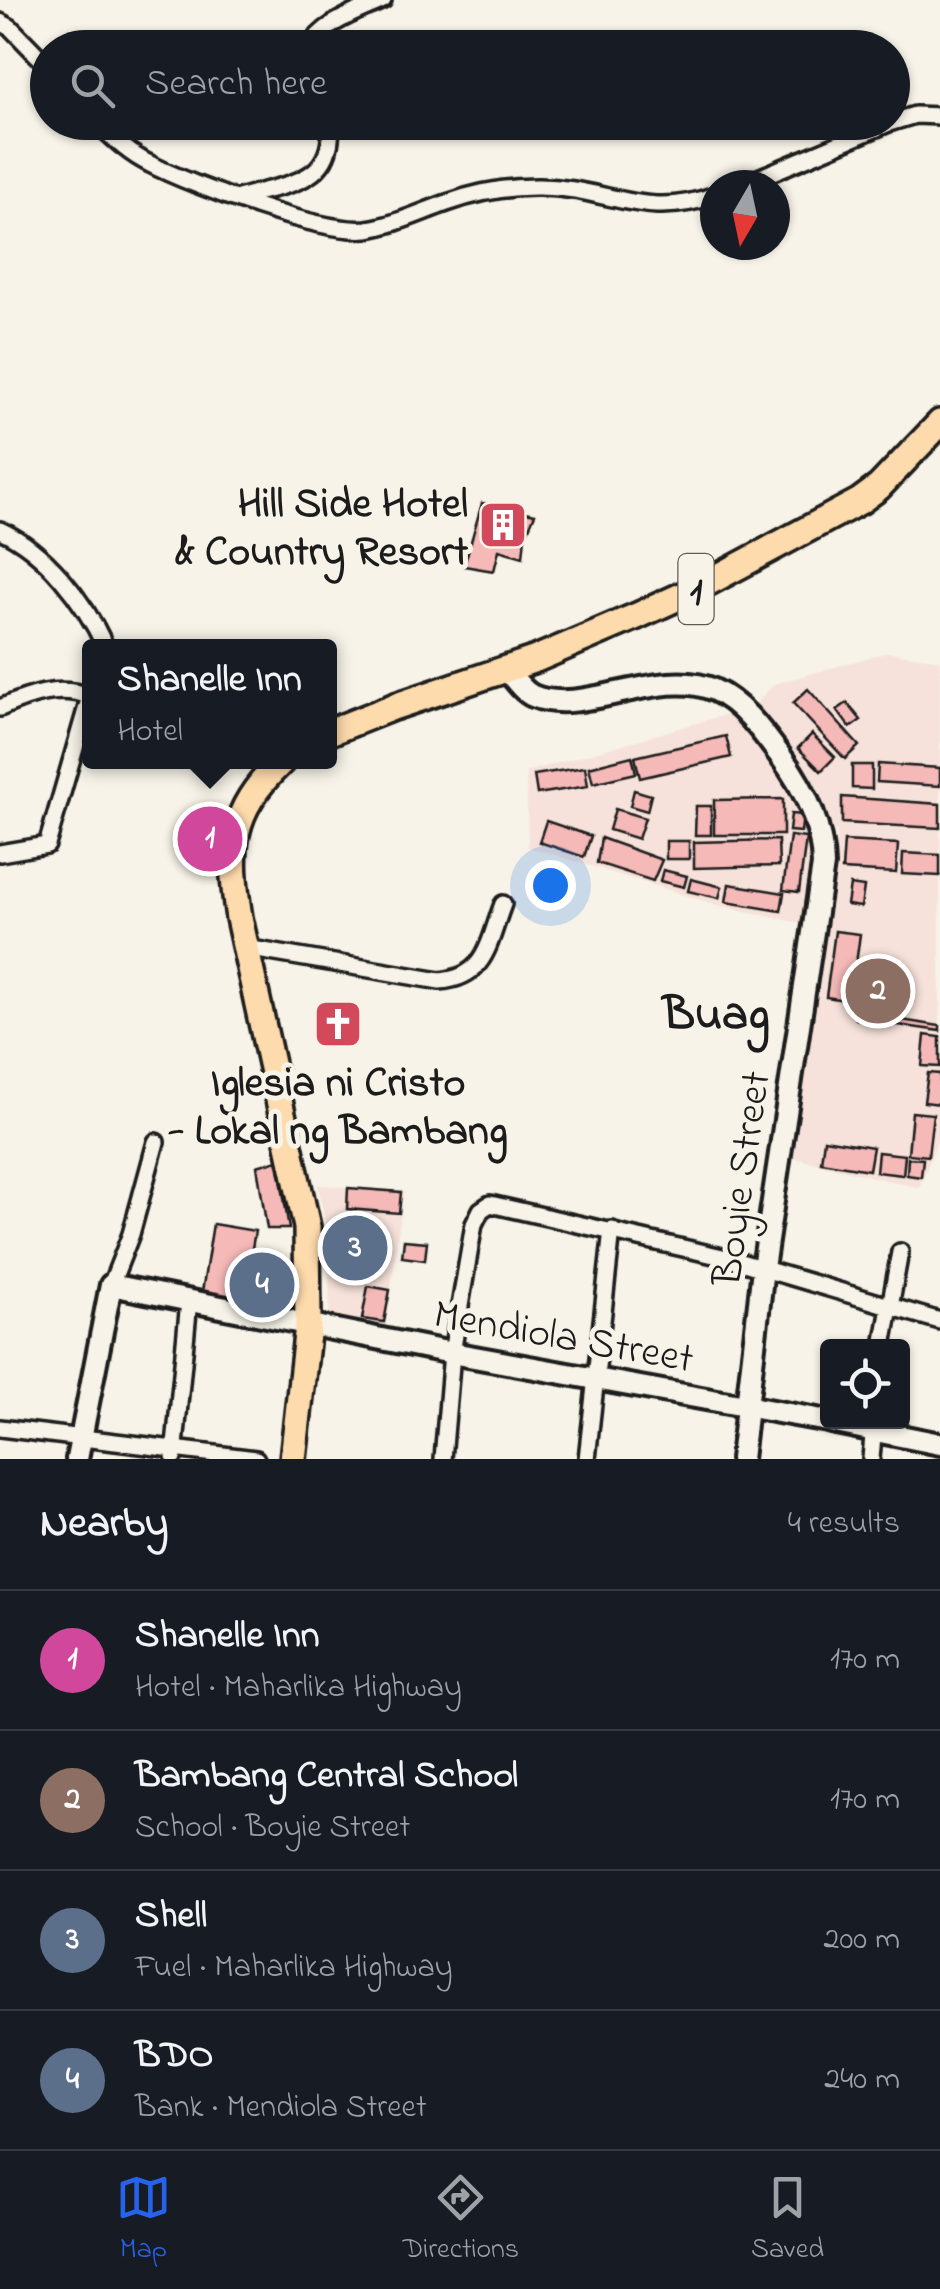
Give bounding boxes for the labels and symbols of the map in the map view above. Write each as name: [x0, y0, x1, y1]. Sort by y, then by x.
north arrow: [700, 170, 790, 260]
place label: Hill Side Hotel & Country Resort: [174, 475, 469, 584]
building icon: Hill Side Hotel & Country Resort: [477, 499, 529, 551]
road number: 1: [678, 554, 714, 624]
pin: 1: [178, 802, 242, 876]
your location: [525, 860, 576, 911]
pin: 2: [846, 954, 910, 1028]
district label: Buag: [660, 981, 770, 1053]
church icon: Iglesia ni Cristo - Lokal ng Bambang: [312, 998, 364, 1050]
place label: Iglesia ni Cristo - Lokal ng Bambang: [167, 1054, 508, 1164]
street label: Boyie Street: [698, 1067, 789, 1291]
pin: 3: [322, 1210, 388, 1286]
pin: 4: [230, 1248, 294, 1322]
street label: Mendiola Street: [428, 1286, 698, 1391]

